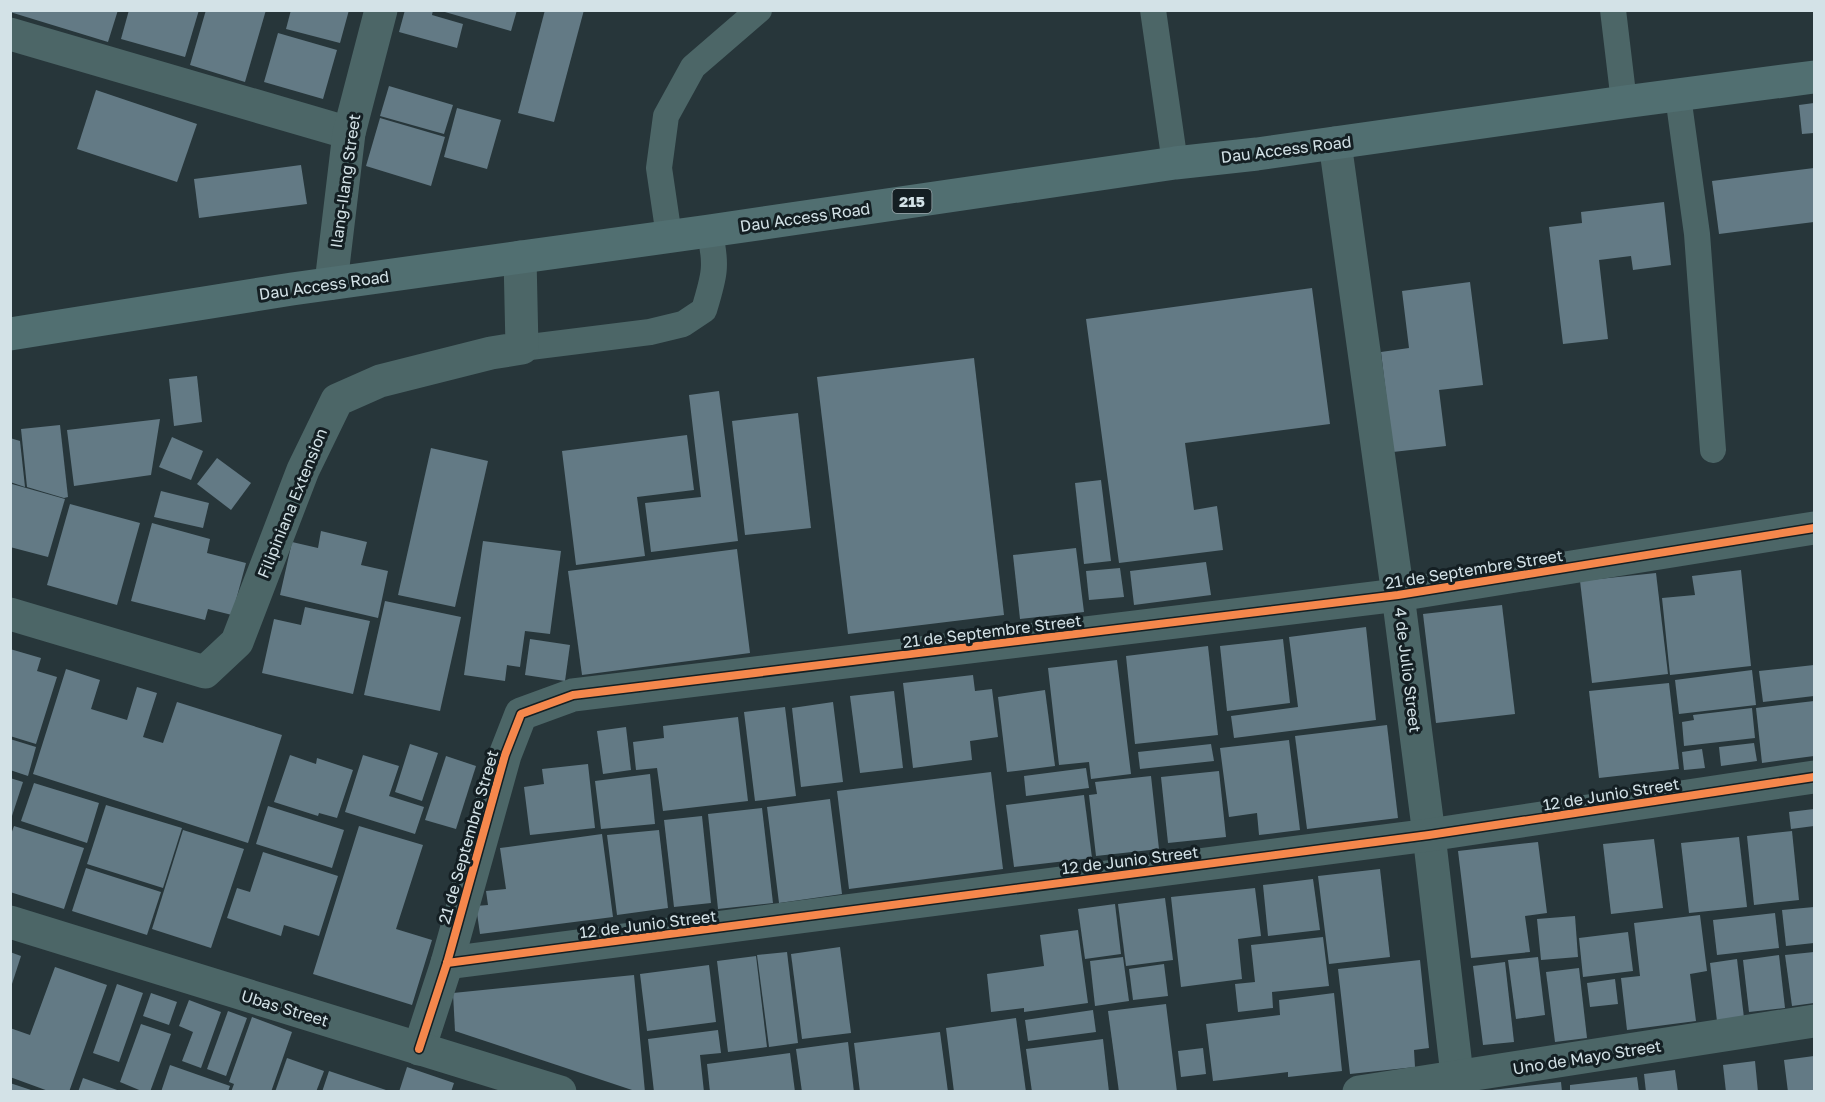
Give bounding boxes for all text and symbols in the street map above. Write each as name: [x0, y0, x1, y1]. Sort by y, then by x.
street label: Ilang-Ilang Street: [326, 113, 364, 249]
street label: Dau Access Road: [1220, 131, 1352, 167]
road number: 215: [892, 189, 932, 213]
street label: Dau Access Road: [739, 198, 871, 236]
street label: Dau Access Road: [258, 266, 390, 304]
street label: Filipiniana Extension: [253, 425, 331, 581]
street label: 21 de Septembre Street: [1384, 545, 1564, 593]
street label: 4 de Julio Street: [1390, 606, 1426, 734]
street label: 21 de Septembre Street: [901, 610, 1083, 652]
street label: 21 de Septembre Street: [434, 748, 502, 926]
street label: 12 de Junio Street: [1541, 773, 1681, 815]
street label: 12 de Junio Street: [1060, 842, 1200, 878]
street label: 12 de Junio Street: [578, 906, 718, 942]
street label: Ubas Street: [239, 985, 331, 1031]
street label: Uno de Mayo Street: [1511, 1035, 1663, 1079]

